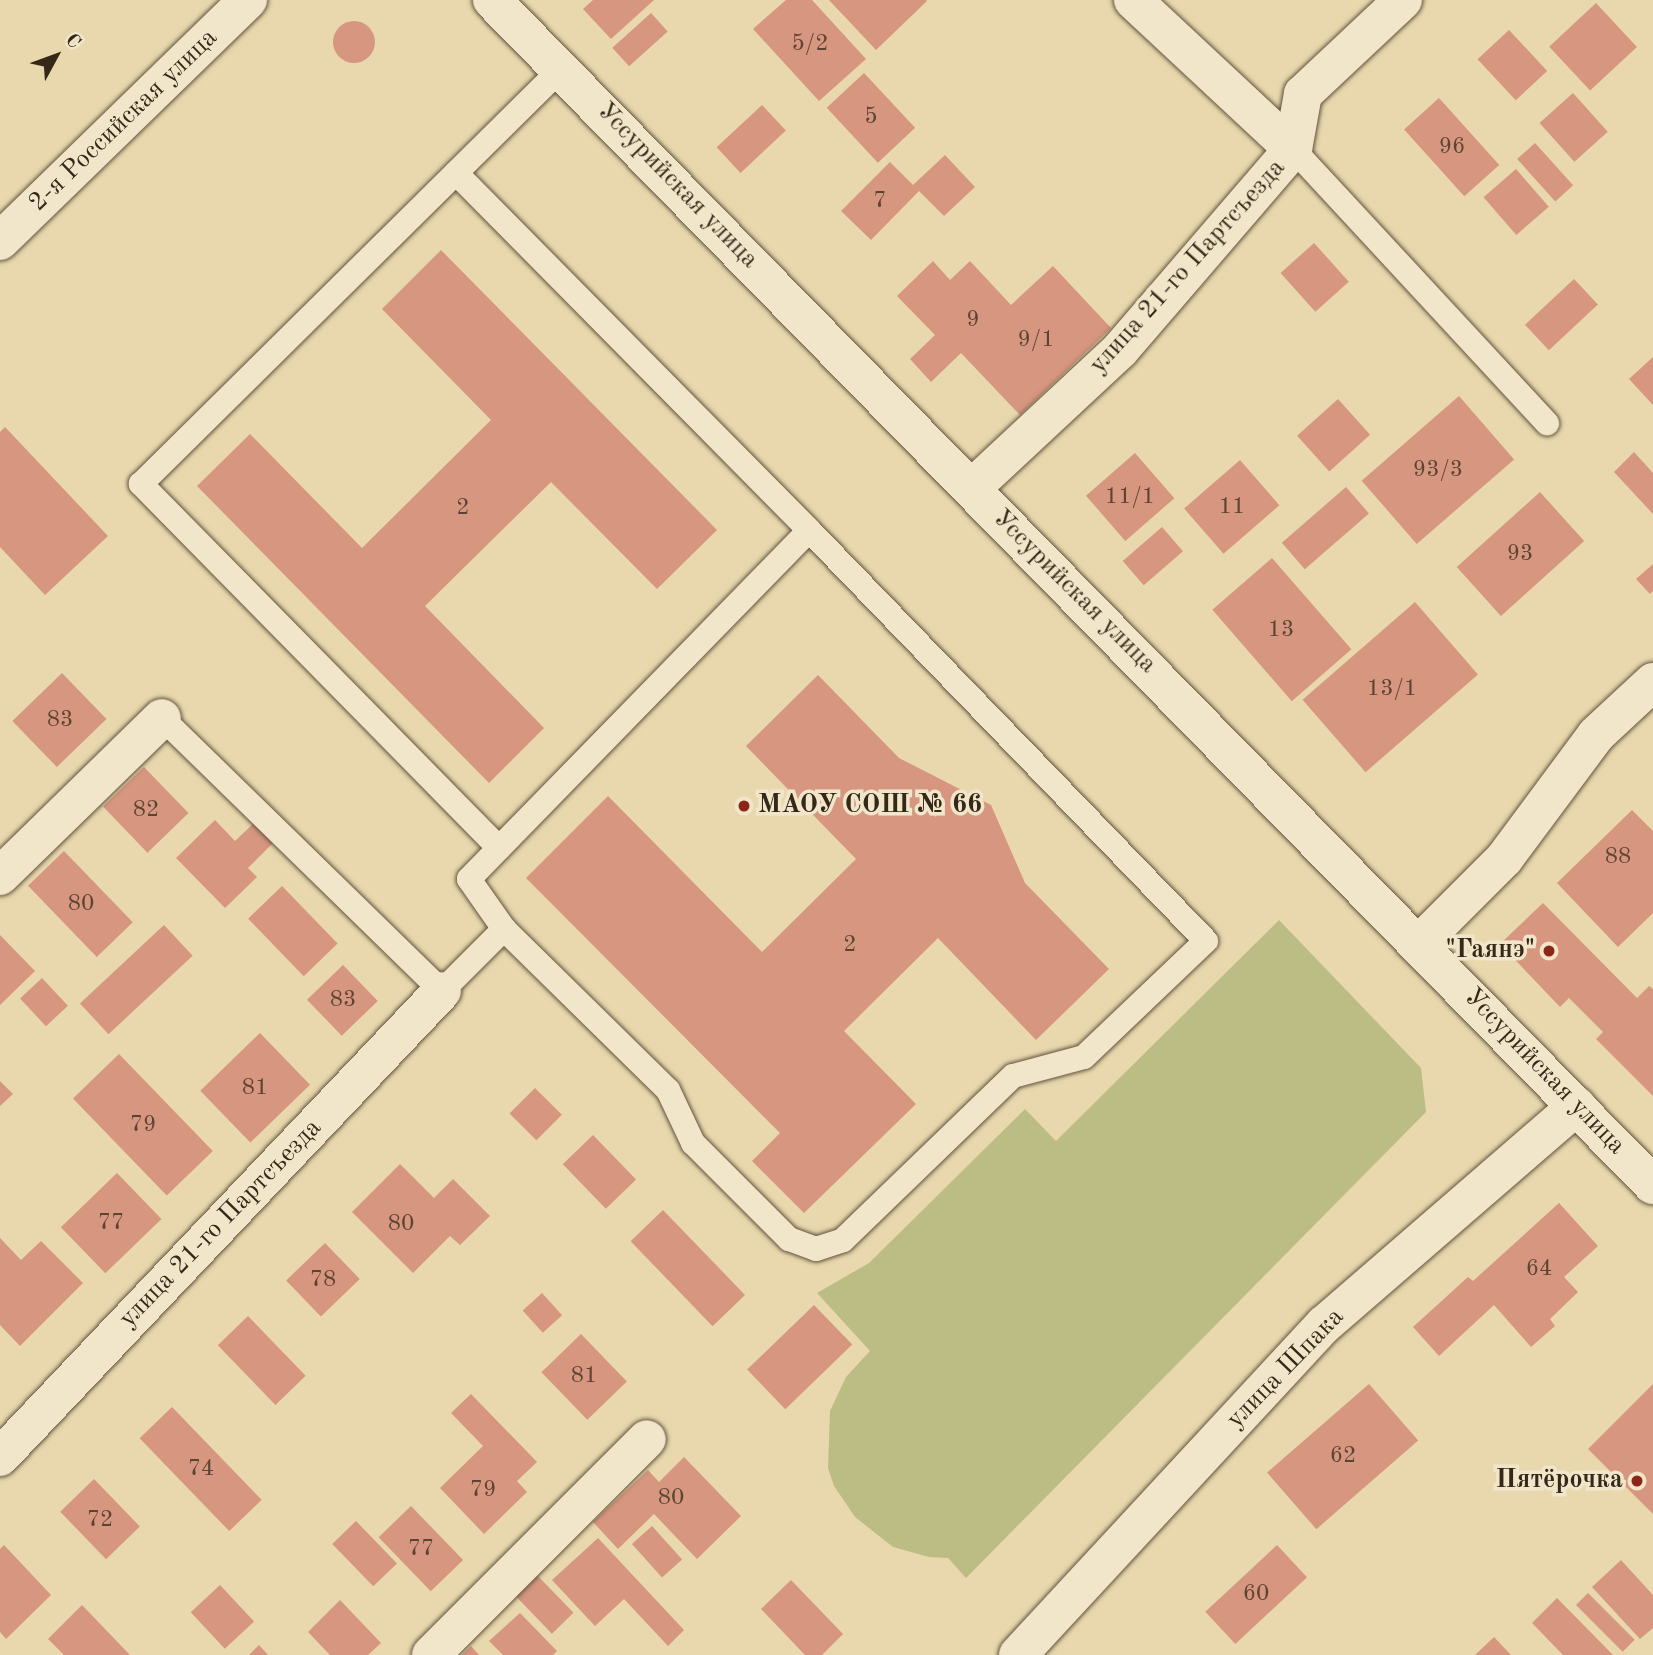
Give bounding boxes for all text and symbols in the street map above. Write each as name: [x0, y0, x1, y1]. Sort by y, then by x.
north arrow: [21, 21, 91, 91]
street label: 2-я Российская улица: [23, 23, 225, 219]
house number: 5/2: [791, 30, 829, 58]
text: С: [61, 31, 84, 53]
street label: Уссурийская улица: [590, 96, 764, 276]
house number: 5: [864, 103, 878, 131]
house number: 96: [1439, 133, 1465, 161]
street label: улица 21-го Партсъезда: [1083, 153, 1293, 381]
house number: 7: [873, 187, 887, 215]
house number: 9: [966, 306, 980, 334]
house number: 9/1: [1017, 326, 1055, 354]
house number: 93/3: [1413, 456, 1463, 484]
house number: 11/1: [1105, 483, 1155, 511]
house number: 11: [1219, 493, 1245, 521]
house number: 2: [456, 494, 470, 522]
street label: Уссурийская улица: [985, 503, 1163, 681]
house number: 93: [1507, 540, 1533, 568]
house number: 13: [1268, 616, 1294, 644]
house number: 13/1: [1367, 675, 1417, 703]
house number: 83: [47, 706, 73, 734]
place label: МАОУ СОШ № 66: [758, 790, 982, 822]
house number: 82: [133, 796, 159, 824]
marker: МАОУ СОШ № 66: [736, 798, 752, 814]
house number: 88: [1605, 843, 1631, 871]
house number: 80: [68, 890, 94, 918]
house number: 2: [843, 931, 857, 959]
place label: "Гаянэ": [1446, 935, 1535, 967]
marker: "Гаянэ": [1541, 943, 1557, 959]
street label: Уссурийская улица: [1457, 982, 1631, 1162]
house number: 83: [330, 986, 356, 1014]
house number: 81: [242, 1074, 268, 1102]
house number: 79: [130, 1111, 156, 1139]
street label: улица 21-го Партсъезда: [113, 1113, 329, 1335]
house number: 77: [98, 1209, 124, 1237]
house number: 80: [388, 1210, 414, 1238]
house number: 64: [1526, 1255, 1552, 1283]
house number: 78: [310, 1266, 336, 1294]
street label: улица Шпака: [1221, 1302, 1351, 1436]
house number: 81: [571, 1362, 597, 1390]
house number: 62: [1330, 1442, 1356, 1470]
house number: 74: [188, 1455, 214, 1483]
place label: Пятёрочка: [1495, 1465, 1623, 1497]
marker: Пятёрочка: [1629, 1473, 1645, 1489]
house number: 79: [470, 1476, 496, 1504]
house number: 80: [658, 1484, 684, 1512]
house number: 72: [87, 1506, 113, 1534]
house number: 77: [408, 1535, 434, 1563]
house number: 60: [1243, 1580, 1269, 1608]

